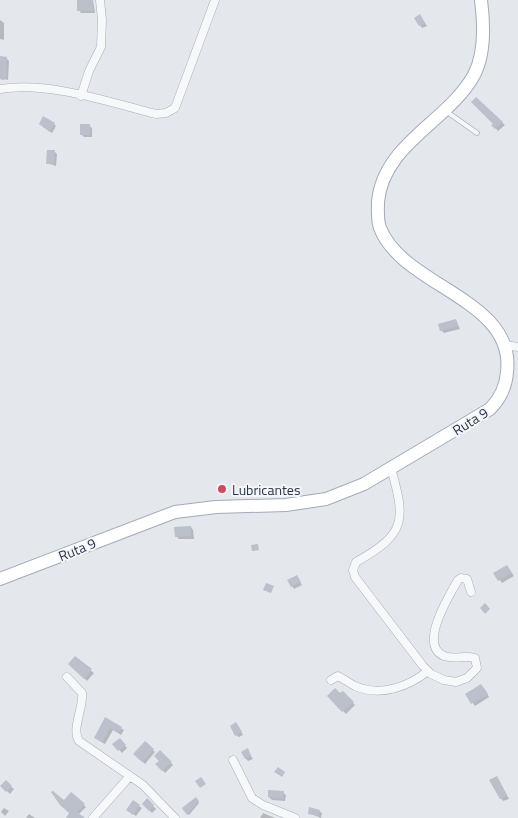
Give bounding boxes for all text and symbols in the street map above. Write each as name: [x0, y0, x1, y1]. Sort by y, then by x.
street label: Ruta 9: [448, 402, 492, 440]
place label: Lubricantes: [232, 479, 300, 500]
marker: Lubricantes: [216, 483, 228, 495]
street label: Ruta 9: [55, 532, 99, 566]

